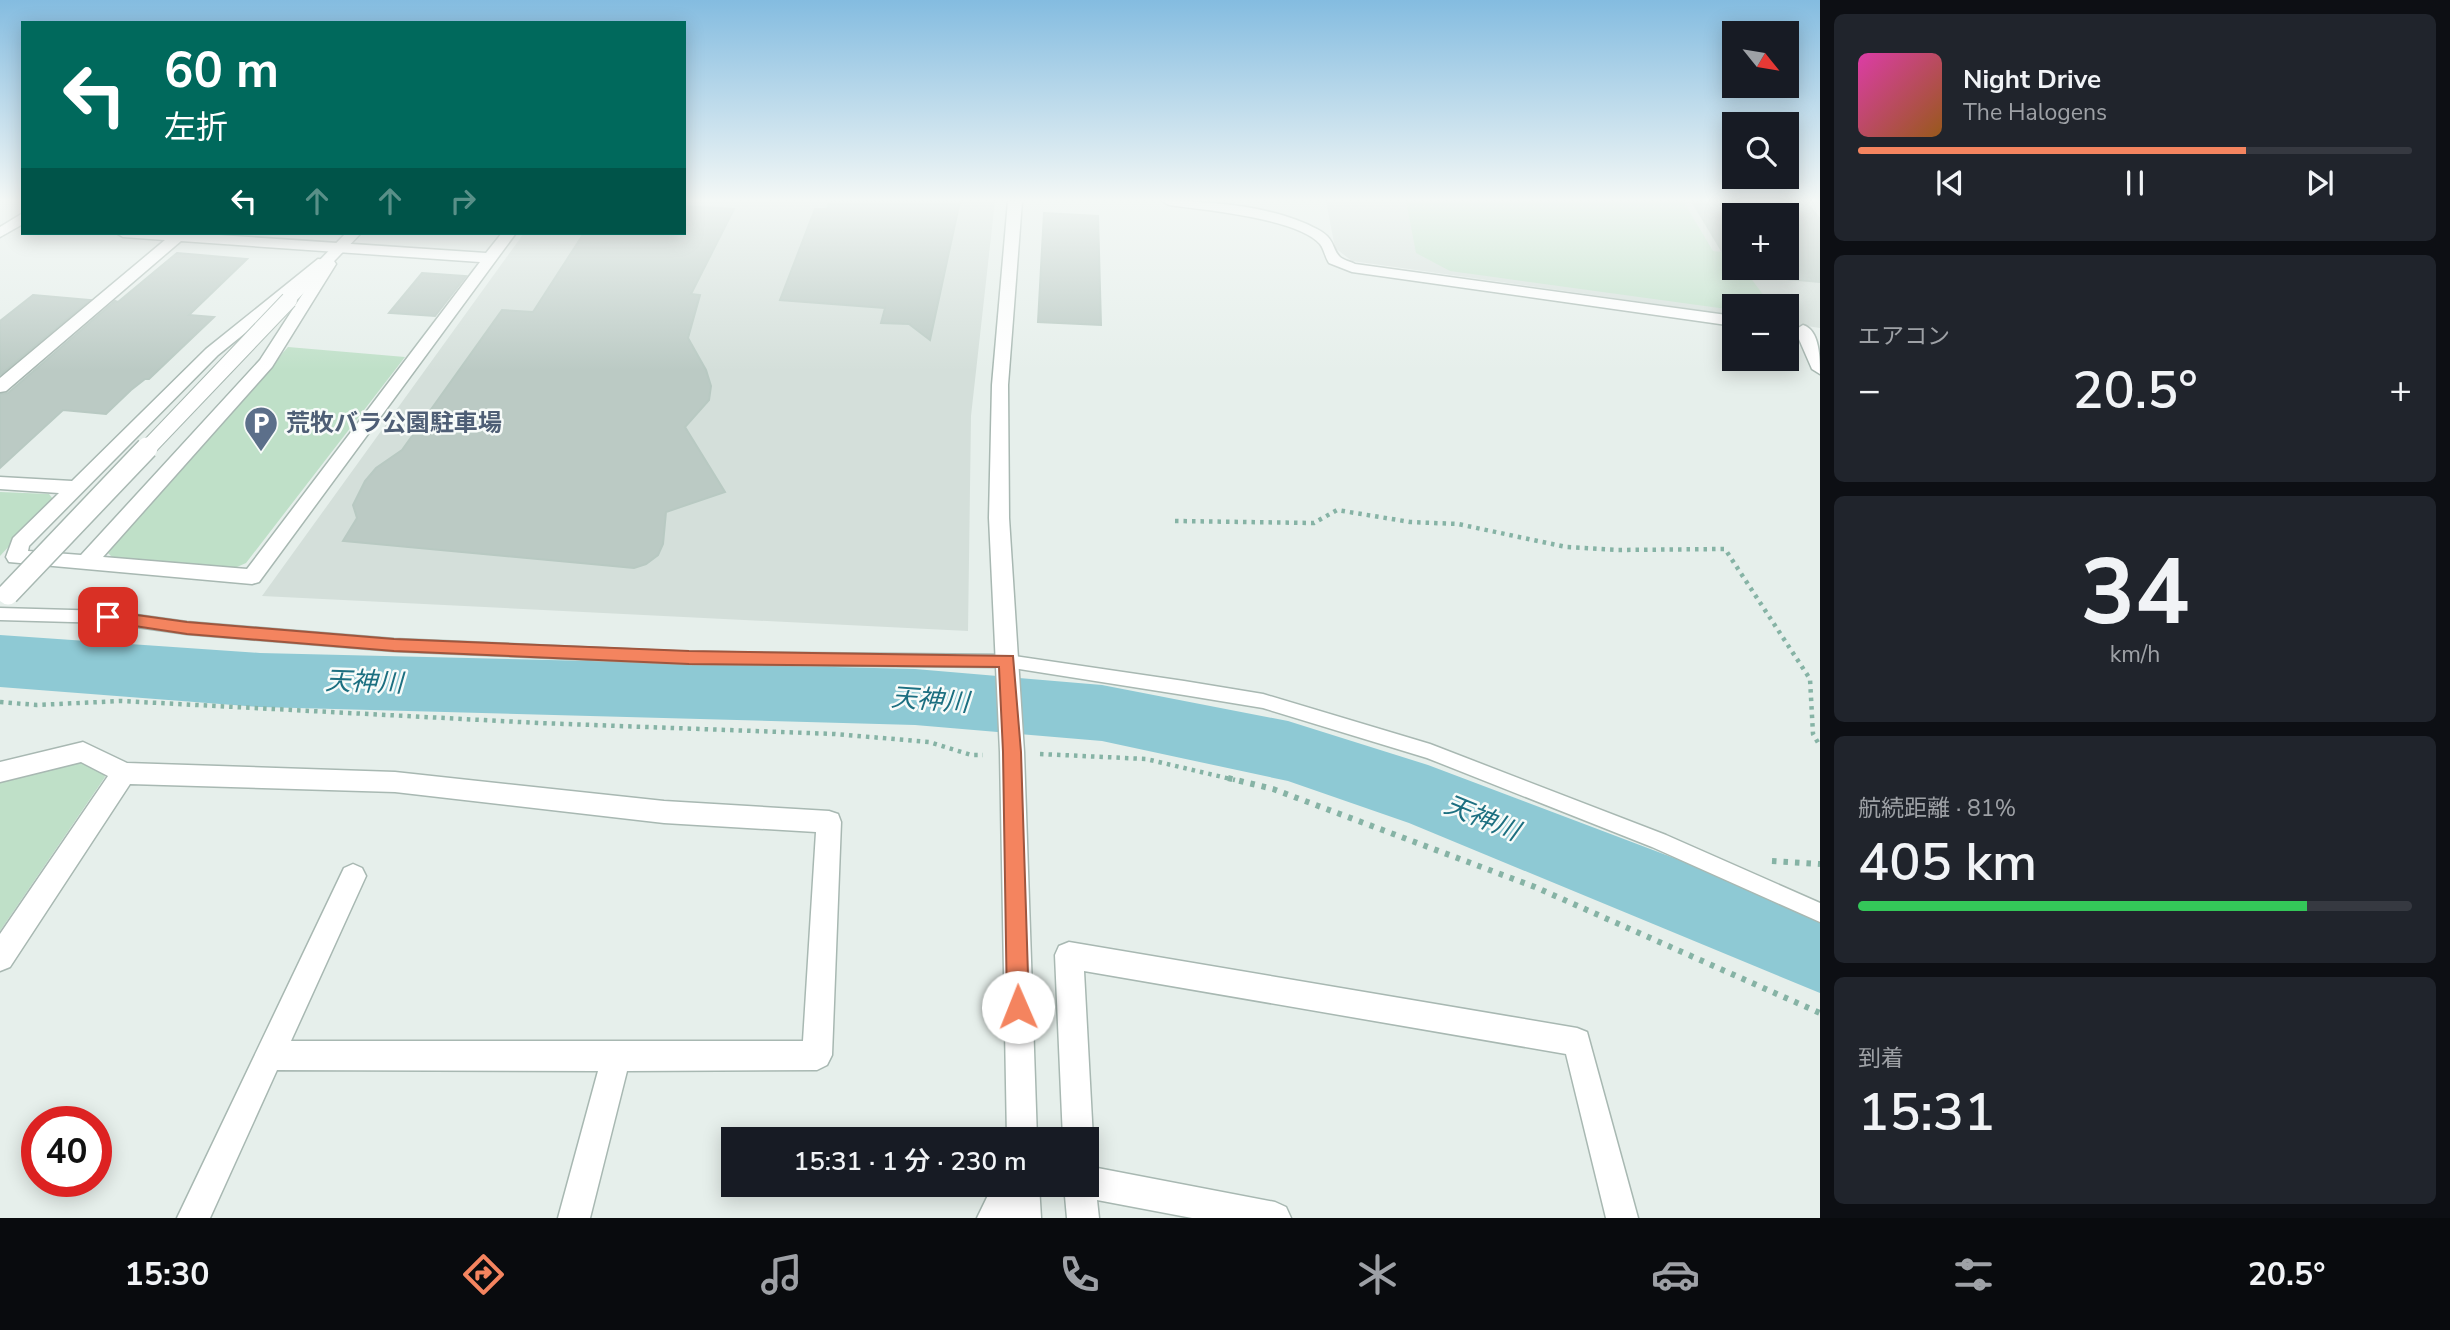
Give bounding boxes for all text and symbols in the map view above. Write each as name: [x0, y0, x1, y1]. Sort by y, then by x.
north arrow: [1722, 21, 1799, 98]
map controls: [1722, 21, 1799, 371]
text: 60 m: [164, 37, 279, 104]
icon: left: [49, 49, 140, 140]
text: Night Drive: [1963, 62, 2101, 97]
text: The Halogens: [1963, 97, 2107, 128]
text: 左折: [164, 106, 228, 149]
button: search: [1722, 112, 1799, 189]
icon: previous: [1931, 164, 1969, 202]
icon: pause: [2116, 164, 2154, 202]
icon: next: [2301, 164, 2339, 202]
icon: left: [225, 182, 263, 220]
icon: ahead: [298, 182, 336, 220]
icon: ahead: [371, 182, 409, 220]
icon: right: [444, 182, 482, 220]
button: +: [1722, 203, 1799, 280]
button: −: [1722, 294, 1799, 371]
text: エアコン: [1858, 321, 1950, 352]
text: 20.5°: [2072, 355, 2198, 426]
text: −: [1858, 365, 1881, 416]
text: +: [2389, 365, 2412, 416]
parking icon: 荒牧バラ公園駐車場: [242, 404, 280, 453]
place label: 荒牧バラ公園駐車場: [286, 407, 502, 439]
text: 34: [2080, 531, 2190, 655]
pin: [78, 587, 138, 647]
icon: arrive: [89, 598, 127, 636]
text: km/h: [2110, 639, 2160, 670]
water label: 天神川: [324, 663, 407, 701]
water label: 天神川: [890, 680, 973, 720]
water label: 天神川: [1439, 787, 1527, 850]
text: 航続距離 · 81%: [1858, 793, 2016, 824]
text: 405 km: [1858, 827, 2037, 898]
position arrow: [981, 970, 1055, 1044]
text: 到着: [1858, 1043, 1904, 1074]
text: 15:31: [1858, 1077, 1995, 1148]
speed limit sign: 40: [21, 1106, 112, 1197]
text: 15:31 · 1 分 · 230 m: [794, 1144, 1026, 1179]
icon: directions: [459, 1250, 508, 1299]
icon: music: [757, 1250, 806, 1299]
icon: phone: [1055, 1250, 1104, 1299]
icon: climate: [1353, 1250, 1402, 1299]
icon: car: [1651, 1250, 1700, 1299]
icon: filters: [1949, 1250, 1998, 1299]
text: 15:30: [125, 1253, 209, 1296]
text: 20.5°: [2248, 1253, 2325, 1296]

